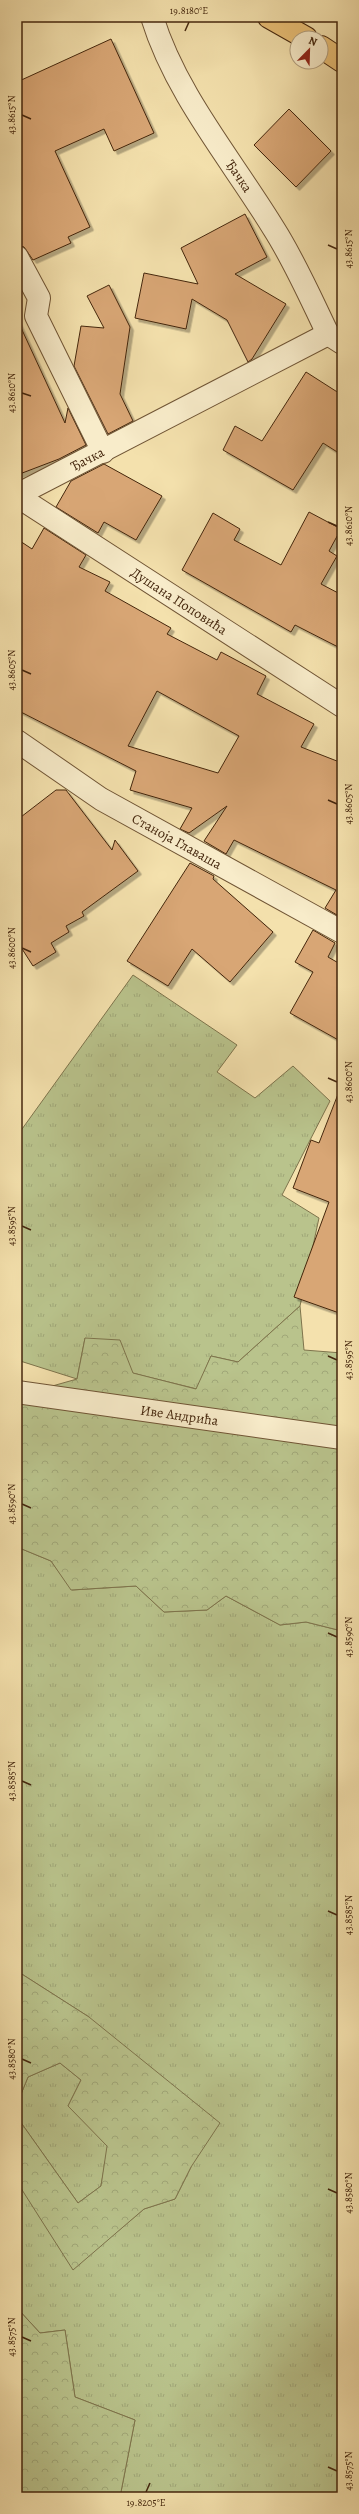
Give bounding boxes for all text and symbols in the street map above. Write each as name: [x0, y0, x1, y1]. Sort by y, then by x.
text: 19.8180°E: [170, 4, 208, 17]
north arrow: [289, 30, 329, 70]
text: N: [306, 33, 319, 50]
text: 43.8615°N: [5, 95, 18, 135]
street label: Ђачка: [221, 156, 257, 196]
text: 43.8615°N: [342, 229, 355, 269]
text: 43.8610°N: [5, 373, 18, 413]
street label: Ђачка: [67, 442, 108, 475]
text: 43.8610°N: [342, 506, 355, 546]
street label: Душана Поповића: [127, 563, 231, 639]
text: 43.8605°N: [5, 649, 18, 691]
text: 43.8605°N: [342, 783, 355, 825]
street label: Станоја Главаша: [129, 808, 226, 874]
text: 43.8600°N: [5, 927, 18, 969]
text: 43.8600°N: [342, 1061, 355, 1103]
text: 43.8595°N: [5, 1206, 18, 1246]
text: 43.8595°N: [342, 1340, 355, 1380]
street label: Иве Андрића: [139, 1400, 220, 1430]
text: 43.8590°N: [5, 1484, 18, 1524]
text: 43.8590°N: [342, 1617, 355, 1657]
text: 43.8585°N: [5, 1761, 18, 1801]
text: 43.8585°N: [342, 1895, 355, 1935]
text: 43.8580°N: [5, 2038, 18, 2080]
text: 43.8580°N: [342, 2172, 355, 2214]
text: 43.8575°N: [5, 2317, 18, 2357]
text: 43.8575°N: [342, 2451, 355, 2491]
text: 19.8205°E: [126, 2496, 166, 2509]

